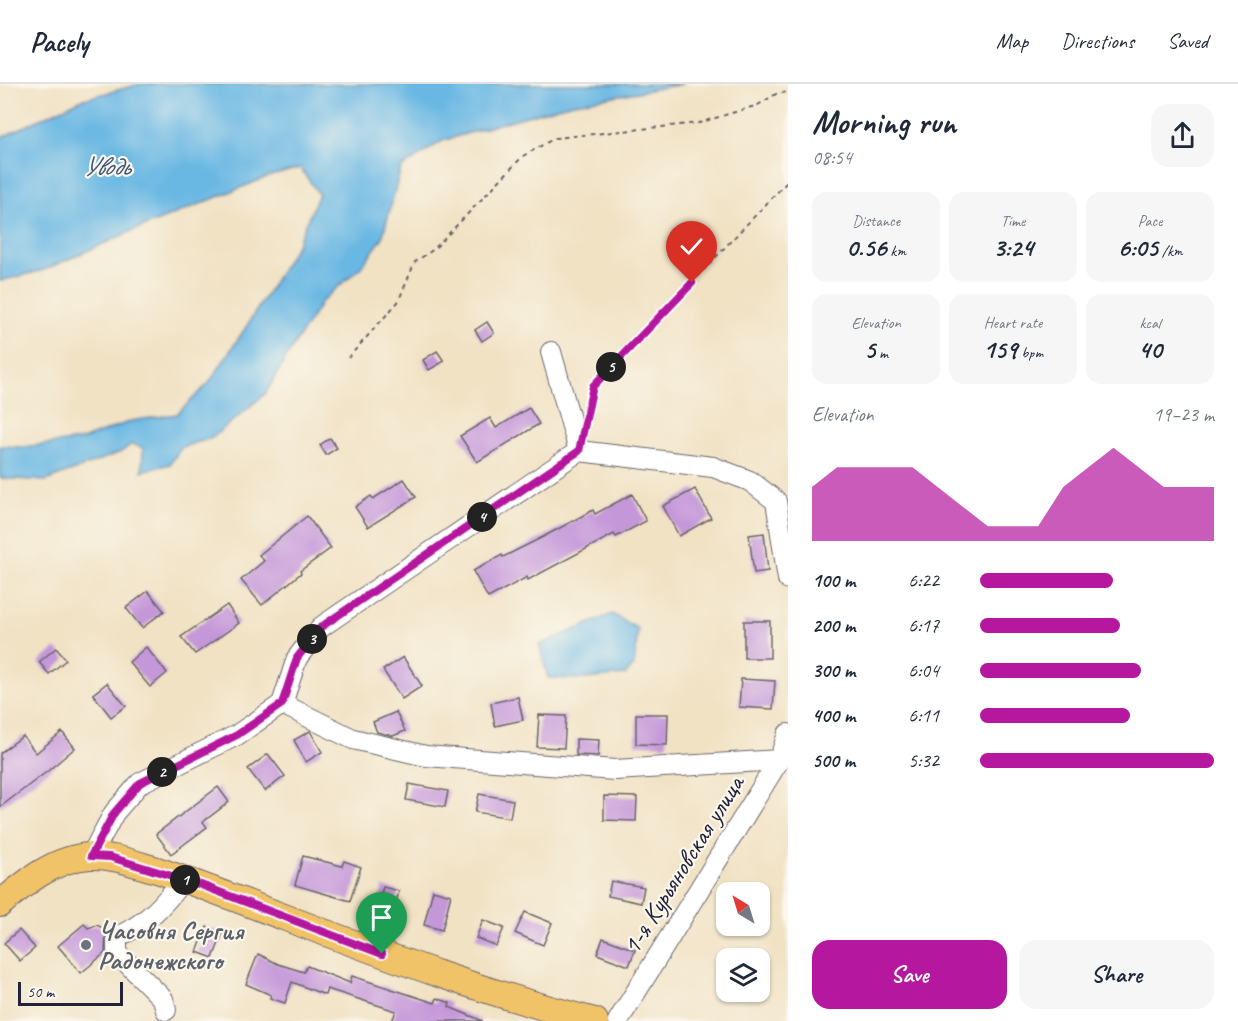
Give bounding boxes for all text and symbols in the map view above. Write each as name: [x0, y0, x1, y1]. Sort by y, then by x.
text: Pacely: [30, 24, 89, 59]
text: Map: [996, 28, 1028, 54]
text: Directions: [1061, 28, 1134, 54]
text: Saved: [1167, 28, 1208, 54]
text: Morning run: [812, 101, 956, 143]
button: share: [1151, 104, 1214, 167]
text: 08:54: [812, 145, 852, 170]
water label: Уводь: [82, 149, 132, 183]
text: Distance: [852, 211, 900, 231]
text: Time: [1001, 211, 1025, 231]
text: Pace: [1138, 211, 1162, 231]
pin: [666, 221, 717, 283]
icon: check: [675, 230, 708, 263]
text: 0.56: [846, 231, 886, 264]
text: 3:24: [993, 231, 1033, 264]
text: 6:05: [1117, 231, 1158, 264]
text: km: [886, 241, 906, 261]
text: /km: [1158, 241, 1183, 261]
text: Elevation: [851, 313, 901, 333]
text: Heart rate: [984, 313, 1042, 333]
text: kcal: [1139, 313, 1161, 333]
text: 5: [864, 333, 875, 366]
text: 159: [983, 333, 1017, 366]
text: 40: [1138, 333, 1162, 366]
text: m: [875, 343, 888, 363]
text: bpm: [1017, 343, 1043, 363]
pin: 5: [596, 352, 626, 382]
text: 5: [608, 357, 614, 377]
text: Elevation: [812, 402, 874, 427]
text: 19–23 m: [1153, 402, 1214, 427]
pin: 4: [467, 502, 497, 532]
text: 4: [478, 507, 486, 527]
text: 100 m: [812, 568, 855, 593]
text: 6:22: [908, 568, 939, 593]
text: 200 m: [812, 613, 855, 638]
text: 6:17: [908, 613, 939, 638]
pin: 3: [297, 624, 327, 654]
text: 3: [308, 629, 316, 649]
text: 300 m: [812, 658, 855, 683]
text: 6:04: [908, 658, 939, 683]
text: 400 m: [812, 703, 855, 728]
text: 6:11: [908, 703, 939, 728]
text: 500 m: [812, 748, 855, 773]
text: 5:32: [908, 748, 939, 773]
pin: 2: [147, 757, 177, 787]
text: 2: [158, 762, 166, 782]
street label: 1-я Курьяновская улица: [615, 767, 752, 961]
pin: 1: [170, 865, 200, 895]
text: 1: [181, 870, 189, 890]
north arrow: [716, 882, 770, 936]
map controls: [716, 882, 770, 1002]
pin: [356, 892, 407, 954]
icon: arrive: [365, 901, 398, 934]
place label: Часовня Сергия Радонежского: [98, 914, 245, 977]
marker: Часовня Сергия Радонежского: [79, 938, 93, 952]
button: Save: [812, 940, 1007, 1009]
button: Share: [1019, 940, 1214, 1009]
button: layers: [716, 948, 770, 1002]
scale bar: [18, 979, 123, 1006]
text: 50 m: [27, 982, 54, 1002]

